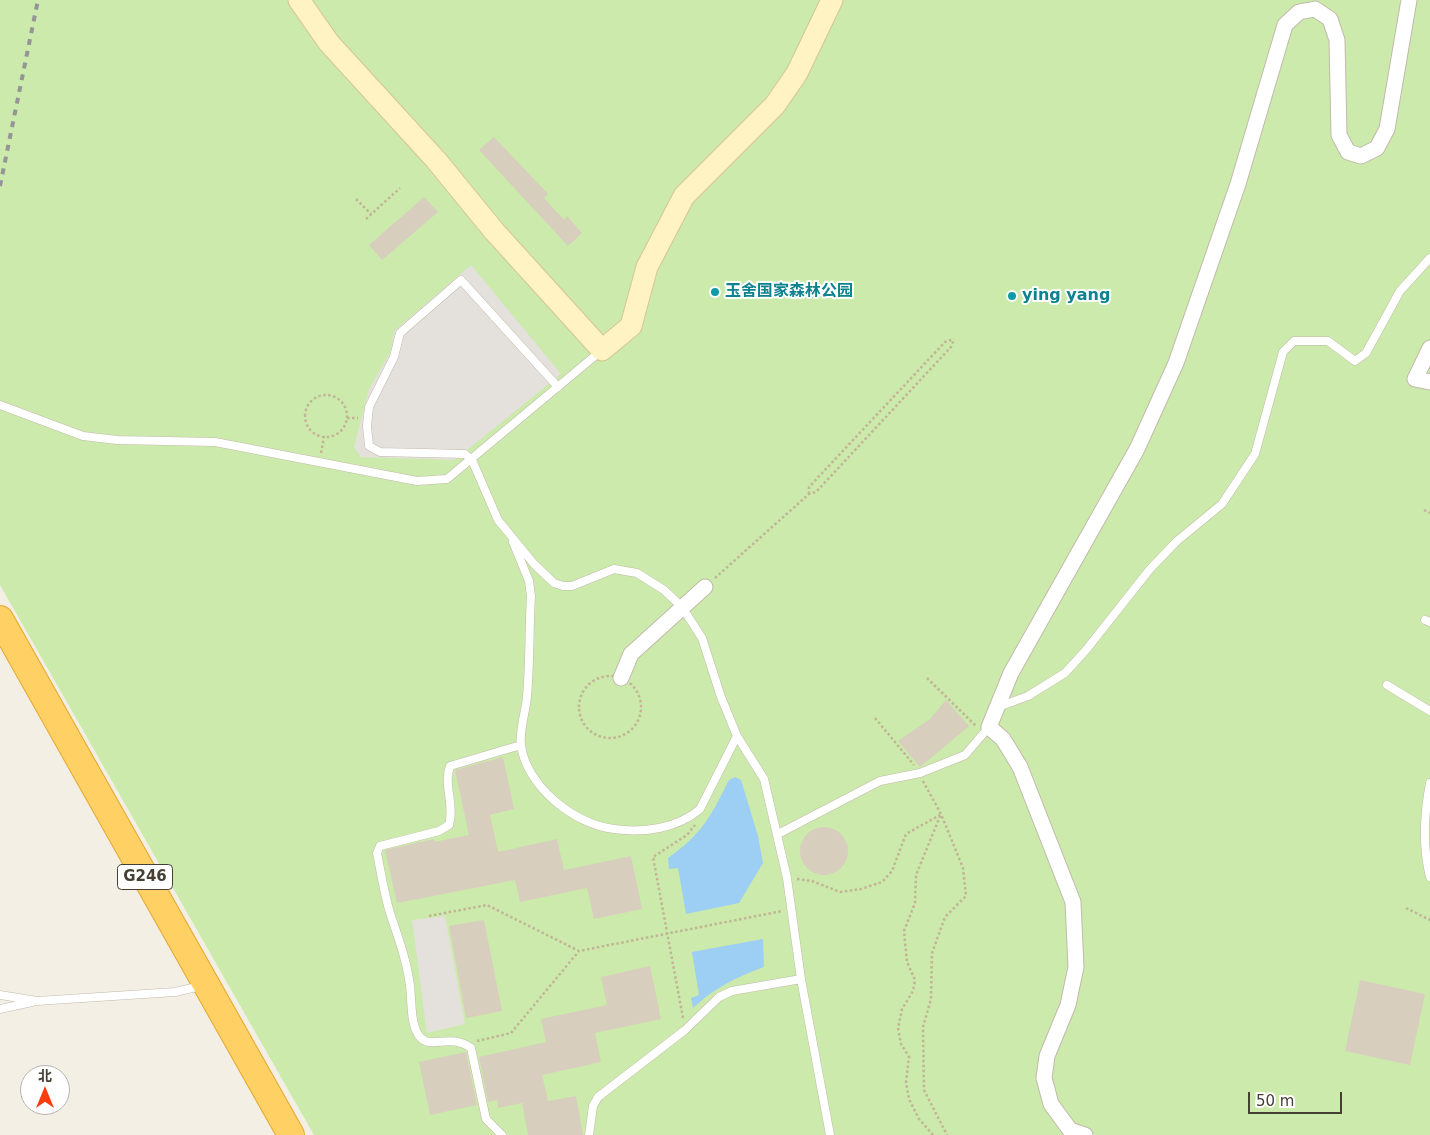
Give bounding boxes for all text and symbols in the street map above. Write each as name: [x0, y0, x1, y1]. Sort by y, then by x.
place label: 玉舍国家森林公园: [725, 282, 853, 302]
marker: 玉舍国家森林公园: [709, 286, 721, 298]
place label: ying yang: [1022, 286, 1110, 306]
marker: ying yang: [1006, 290, 1018, 302]
road number: G246: [118, 864, 172, 890]
north arrow: [20, 1065, 70, 1115]
text: 北: [38, 1068, 52, 1084]
scale bar: [1250, 1082, 1344, 1114]
text: 50 m: [1256, 1092, 1294, 1110]

